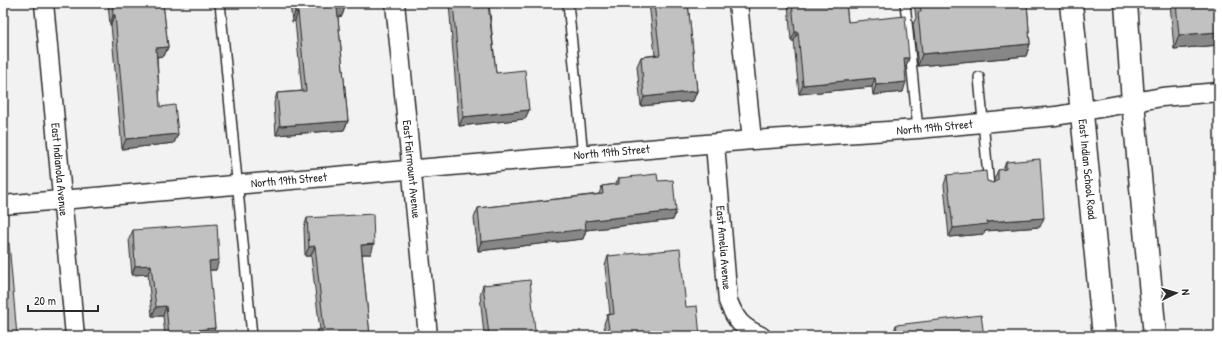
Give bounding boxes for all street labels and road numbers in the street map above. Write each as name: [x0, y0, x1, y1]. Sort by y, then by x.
street label: North 19th Street: [896, 115, 974, 138]
street label: East Indian School Road: [1075, 118, 1101, 220]
street label: East Fairmount Avenue: [399, 119, 425, 219]
street label: East Indianola Avenue: [47, 122, 73, 217]
street label: North 19th Street: [573, 140, 651, 163]
street label: North 19th Street: [250, 168, 329, 191]
street label: East Amelia Avenue: [712, 205, 736, 291]

